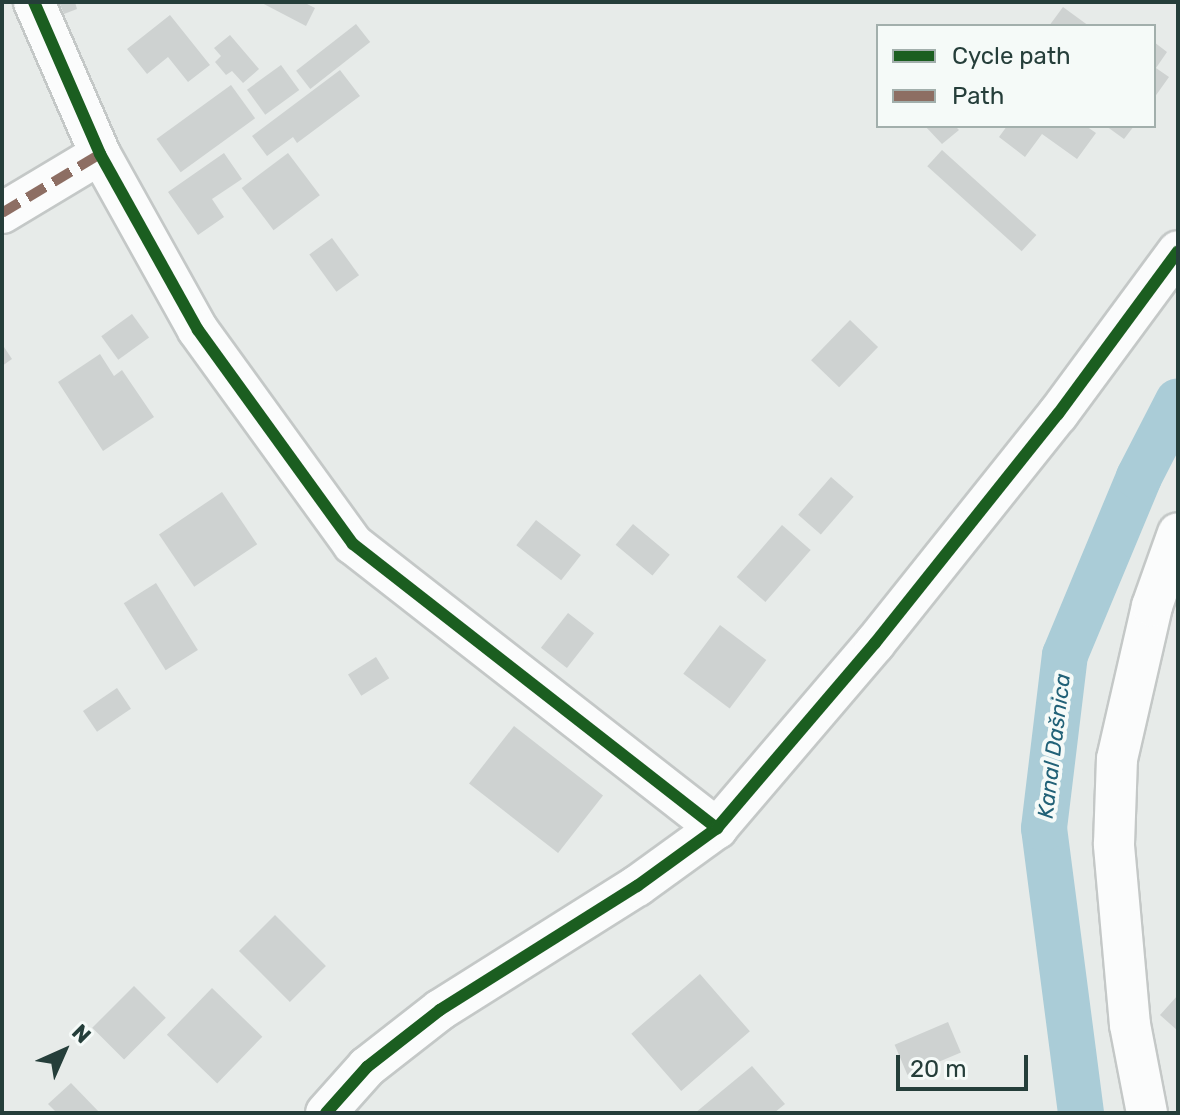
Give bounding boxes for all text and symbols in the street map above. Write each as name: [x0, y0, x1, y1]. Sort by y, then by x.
legend: [876, 24, 1156, 128]
text: Cycle path: [952, 42, 1071, 70]
text: Path: [952, 82, 1004, 110]
water label: Kanal Dašnica: [1032, 672, 1076, 820]
north arrow: [24, 1011, 104, 1091]
text: N: [66, 1019, 96, 1049]
scale bar: [900, 1039, 1032, 1089]
text: 20 m: [910, 1055, 967, 1083]

